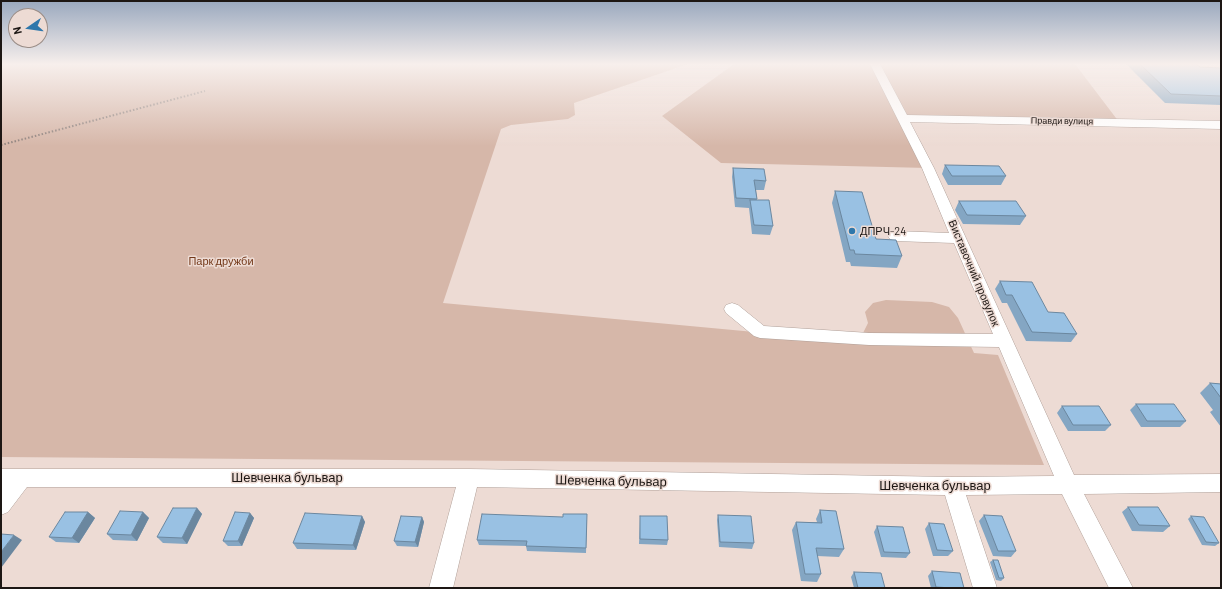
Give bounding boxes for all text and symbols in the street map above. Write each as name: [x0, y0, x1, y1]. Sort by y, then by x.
north arrow: [8, 8, 48, 48]
text: N: [10, 26, 24, 36]
street label: Правди вулиця: [1031, 115, 1093, 127]
street label: Виставочний провулок: [946, 218, 1002, 328]
place label: ДПРЧ-24: [860, 224, 906, 238]
marker: ДПРЧ-24: [847, 226, 857, 236]
park label: Парк дружби: [188, 254, 254, 268]
street label: Шевченка бульвар: [231, 470, 343, 486]
street label: Шевченка бульвар: [555, 472, 667, 490]
street label: Шевченка бульвар: [879, 478, 991, 494]

